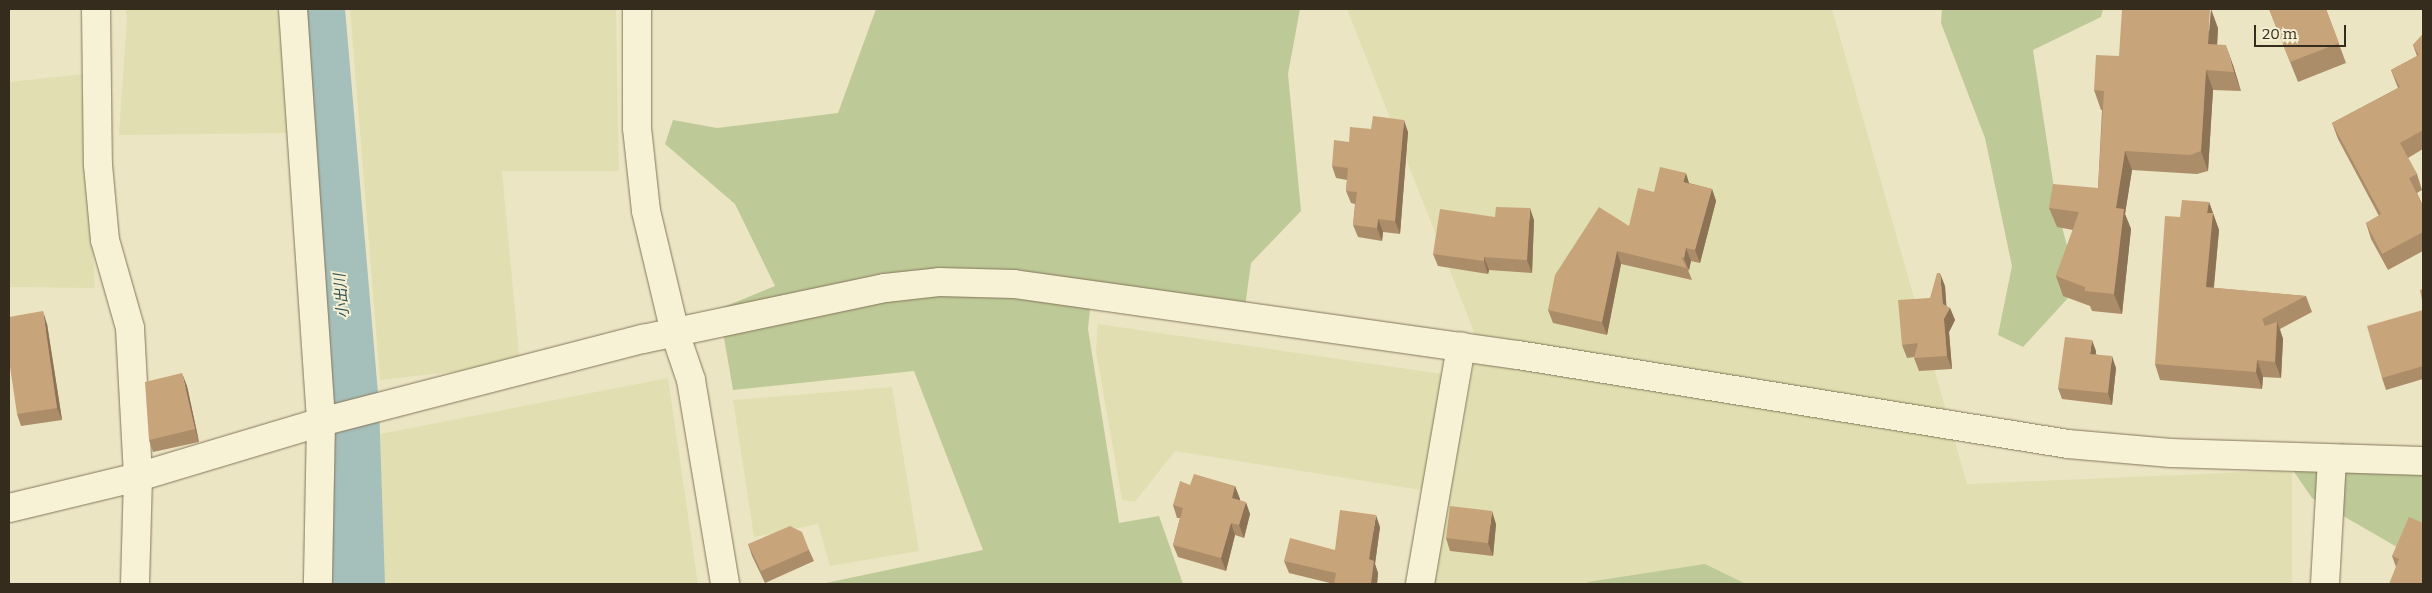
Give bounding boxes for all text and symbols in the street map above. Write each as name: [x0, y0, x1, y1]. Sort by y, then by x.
scale bar: [2257, 15, 2350, 47]
text: 20 m: [2262, 25, 2297, 43]
water label: 小出川: [331, 273, 353, 319]

